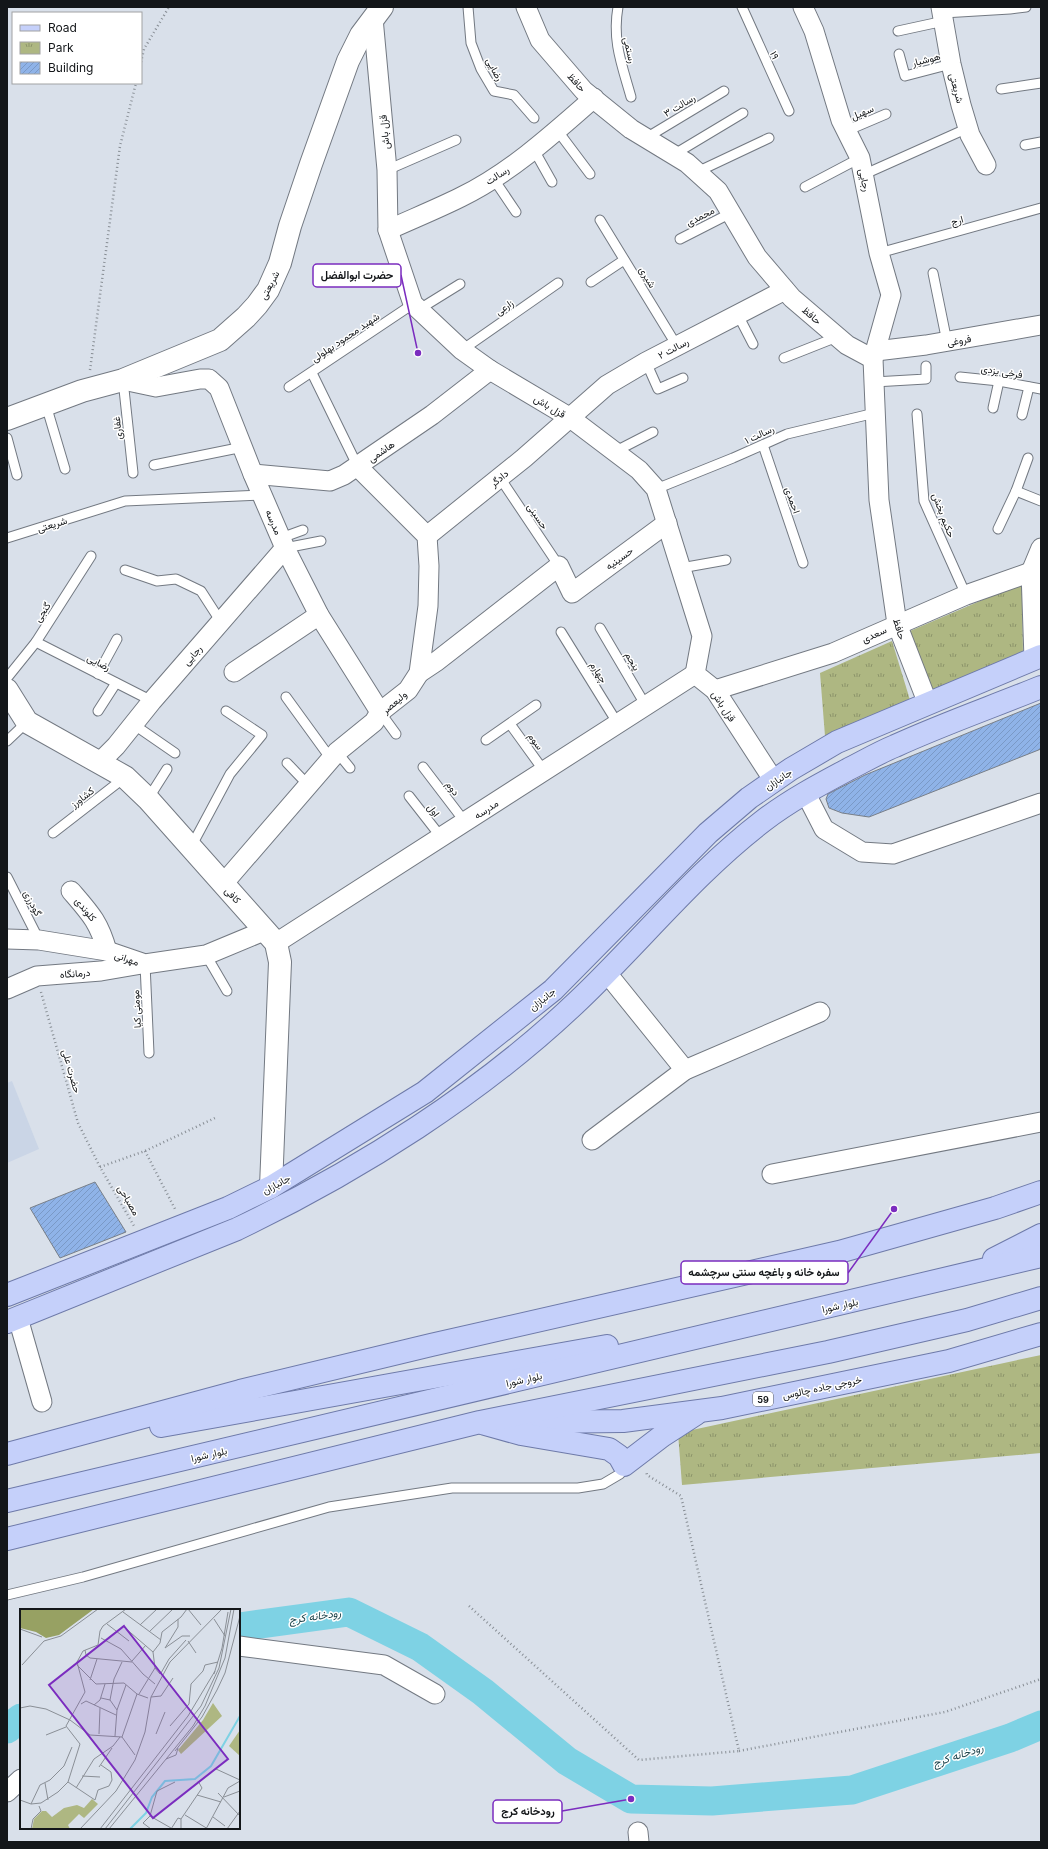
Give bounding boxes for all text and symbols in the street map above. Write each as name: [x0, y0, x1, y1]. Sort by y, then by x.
legend: [12, 12, 142, 84]
text: Road: [48, 20, 77, 35]
street label: رستمی: [620, 36, 639, 64]
text: Park: [48, 40, 74, 55]
street label: ۱۹: [768, 49, 782, 61]
street label: هوشیار: [910, 50, 942, 70]
street label: رضایی: [483, 55, 506, 83]
text: Building: [48, 60, 93, 75]
street label: حافظ: [565, 70, 589, 94]
street label: شریعتی: [946, 72, 967, 105]
street label: رسالت ۳: [661, 91, 697, 120]
street label: سهیل: [849, 102, 876, 123]
street label: قزل باش: [376, 114, 392, 150]
street label: رسالت: [483, 163, 511, 188]
street label: رجایی: [856, 168, 873, 193]
street label: محمدی: [684, 204, 717, 229]
street label: ارج: [949, 213, 965, 228]
callout: حضرت ابوالفضل: [313, 264, 401, 287]
street label: شیری: [636, 264, 659, 290]
text: حضرت ابوالفضل: [321, 268, 394, 282]
street label: شریعتی: [257, 269, 282, 302]
street label: زارعی: [493, 297, 516, 318]
street label: حافظ: [800, 303, 824, 327]
street label: شهید محمود بهلولی: [309, 310, 382, 365]
street label: فروغی: [946, 332, 973, 349]
street label: رسالت ۲: [655, 335, 691, 362]
street label: فرخی یزدی: [980, 362, 1024, 381]
street label: قزل باش: [532, 392, 568, 421]
street label: غفاری: [110, 416, 125, 440]
street label: رسالت ۱: [742, 422, 776, 447]
street label: هاشمی: [365, 438, 397, 465]
street label: دادگر: [487, 467, 511, 490]
street label: احمدی: [782, 485, 803, 515]
street label: حکیم بخش: [929, 491, 958, 540]
street label: حسینی: [524, 501, 551, 532]
street label: مدرسه: [262, 508, 285, 537]
street label: شریعتی: [36, 514, 69, 535]
street label: حسینیه: [603, 544, 636, 573]
street label: گنجی: [31, 599, 54, 625]
street label: حافظ: [891, 617, 909, 641]
street label: سعدی: [860, 623, 889, 646]
street label: رجایی: [180, 642, 205, 668]
street label: پنجم: [621, 649, 643, 674]
street label: رضایی: [85, 651, 113, 674]
street label: چهارم: [586, 659, 610, 686]
street label: ولیعصر: [378, 688, 410, 717]
street label: قزل باش: [708, 688, 739, 725]
street label: سوم: [525, 730, 546, 753]
street label: جانبازان: [762, 765, 795, 793]
street label: دوم: [443, 778, 462, 798]
street label: کشاورز: [67, 784, 97, 811]
street label: مدرسه: [472, 797, 501, 822]
street label: اول: [424, 801, 443, 819]
street label: کافی: [222, 884, 244, 907]
street label: گودرزی: [21, 888, 45, 919]
street label: کلوندی: [72, 895, 100, 924]
street label: مهرانی: [113, 948, 141, 969]
street label: درمانگاه: [59, 966, 91, 981]
street label: جانبازان: [527, 985, 558, 1014]
street label: مومنی کیا: [129, 989, 144, 1029]
street label: حضرت علی: [59, 1048, 84, 1095]
street label: جانبازان: [260, 1171, 293, 1197]
street label: مصباحی: [115, 1183, 142, 1218]
callout: سفره خانه و باغچه سنتی سرچشمه: [681, 1261, 848, 1284]
text: سفره خانه و باغچه سنتی سرچشمه: [688, 1265, 840, 1280]
street label: بلوار شورا: [821, 1295, 859, 1316]
street label: بلوار شورا: [505, 1369, 543, 1390]
street label: خروجی جاده چالوس: [781, 1373, 864, 1403]
road number: 59: [753, 1392, 773, 1406]
street label: بلوار شورا: [190, 1444, 228, 1465]
water label: رودخانه کرج: [288, 1605, 342, 1628]
inset map: [20, 1609, 240, 1829]
water label: رودخانه کرج: [931, 1740, 986, 1771]
callout: رودخانه کرج: [493, 1800, 562, 1823]
text: رودخانه کرج: [501, 1804, 555, 1819]

